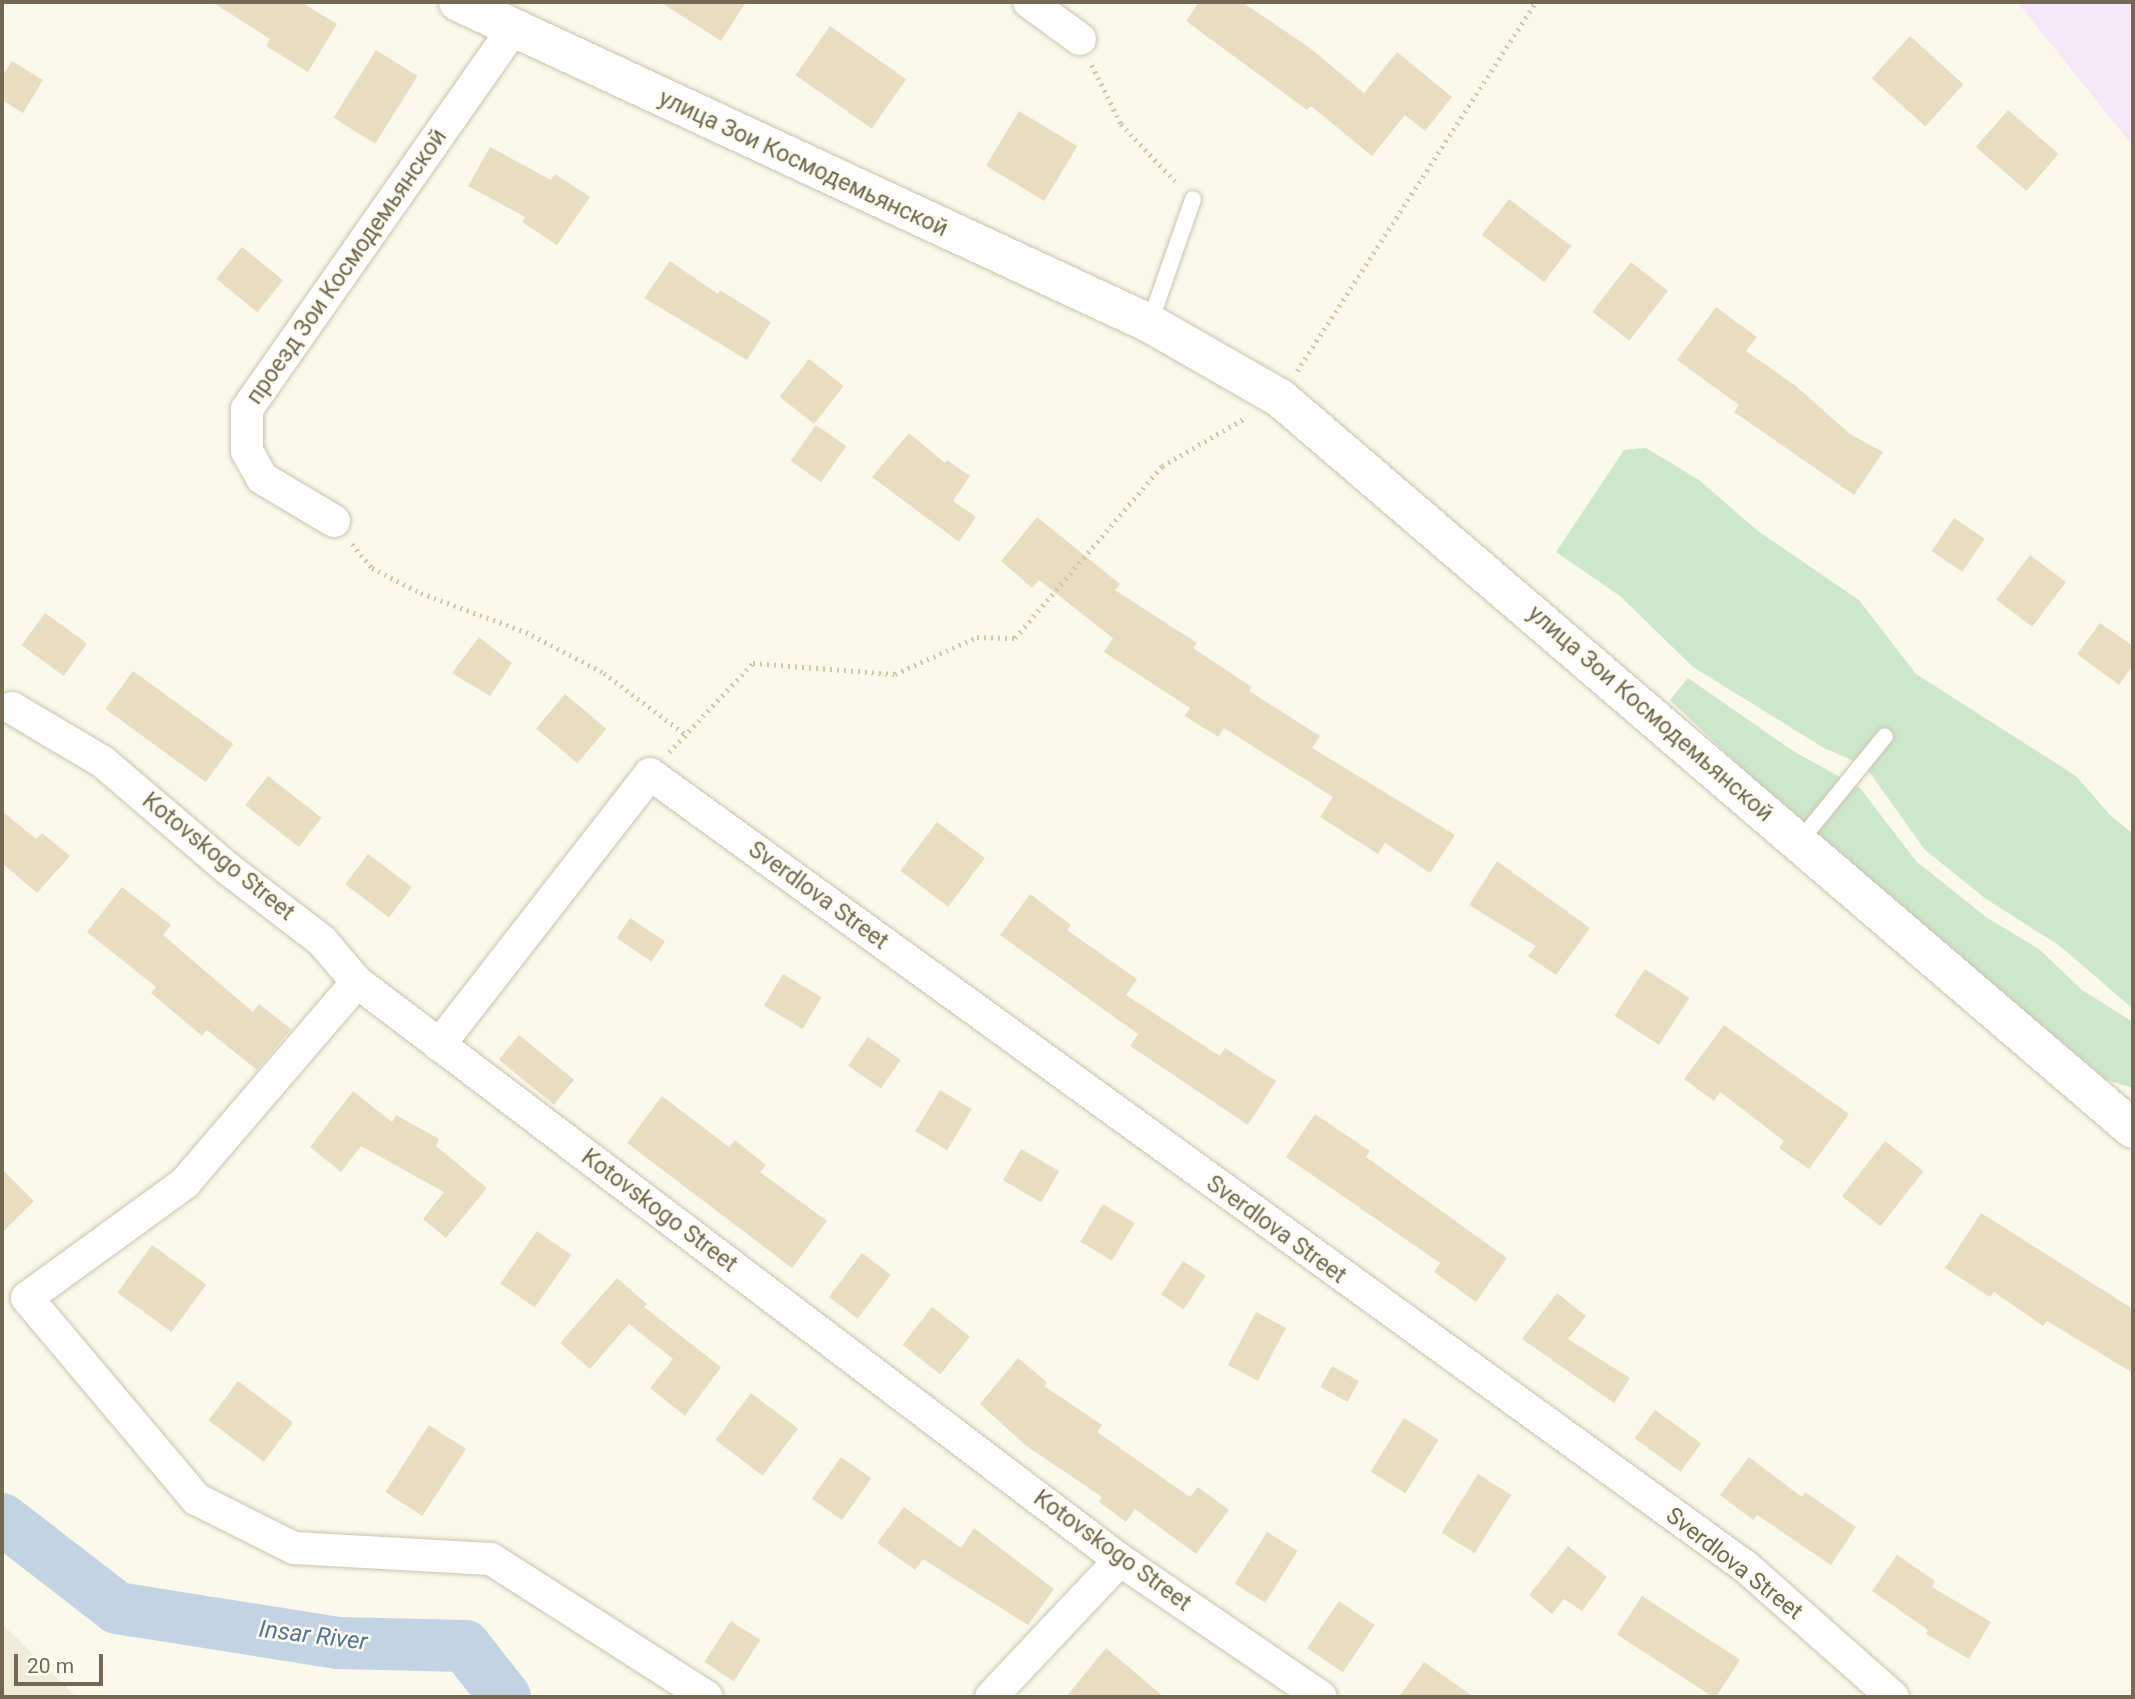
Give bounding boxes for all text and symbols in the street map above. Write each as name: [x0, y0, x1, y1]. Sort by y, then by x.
street label: улица Зои Космодемьянской: [654, 85, 952, 243]
street label: проезд Зои Космодемьянской: [241, 124, 453, 410]
street label: улица Зои Космодемьянской: [1522, 600, 1778, 828]
street label: Kotovskogo Street: [136, 787, 300, 927]
street label: Sverdlova Street: [743, 836, 893, 956]
street label: Kotovskogo Street: [576, 1144, 742, 1278]
street label: Sverdlova Street: [1201, 1170, 1351, 1290]
street label: Kotovskogo Street: [1028, 1485, 1196, 1617]
street label: Sverdlova Street: [1660, 1502, 1808, 1626]
water label: Insar River: [257, 1615, 369, 1657]
scale bar: [18, 1640, 107, 1684]
text: 20 m: [27, 1654, 74, 1678]

